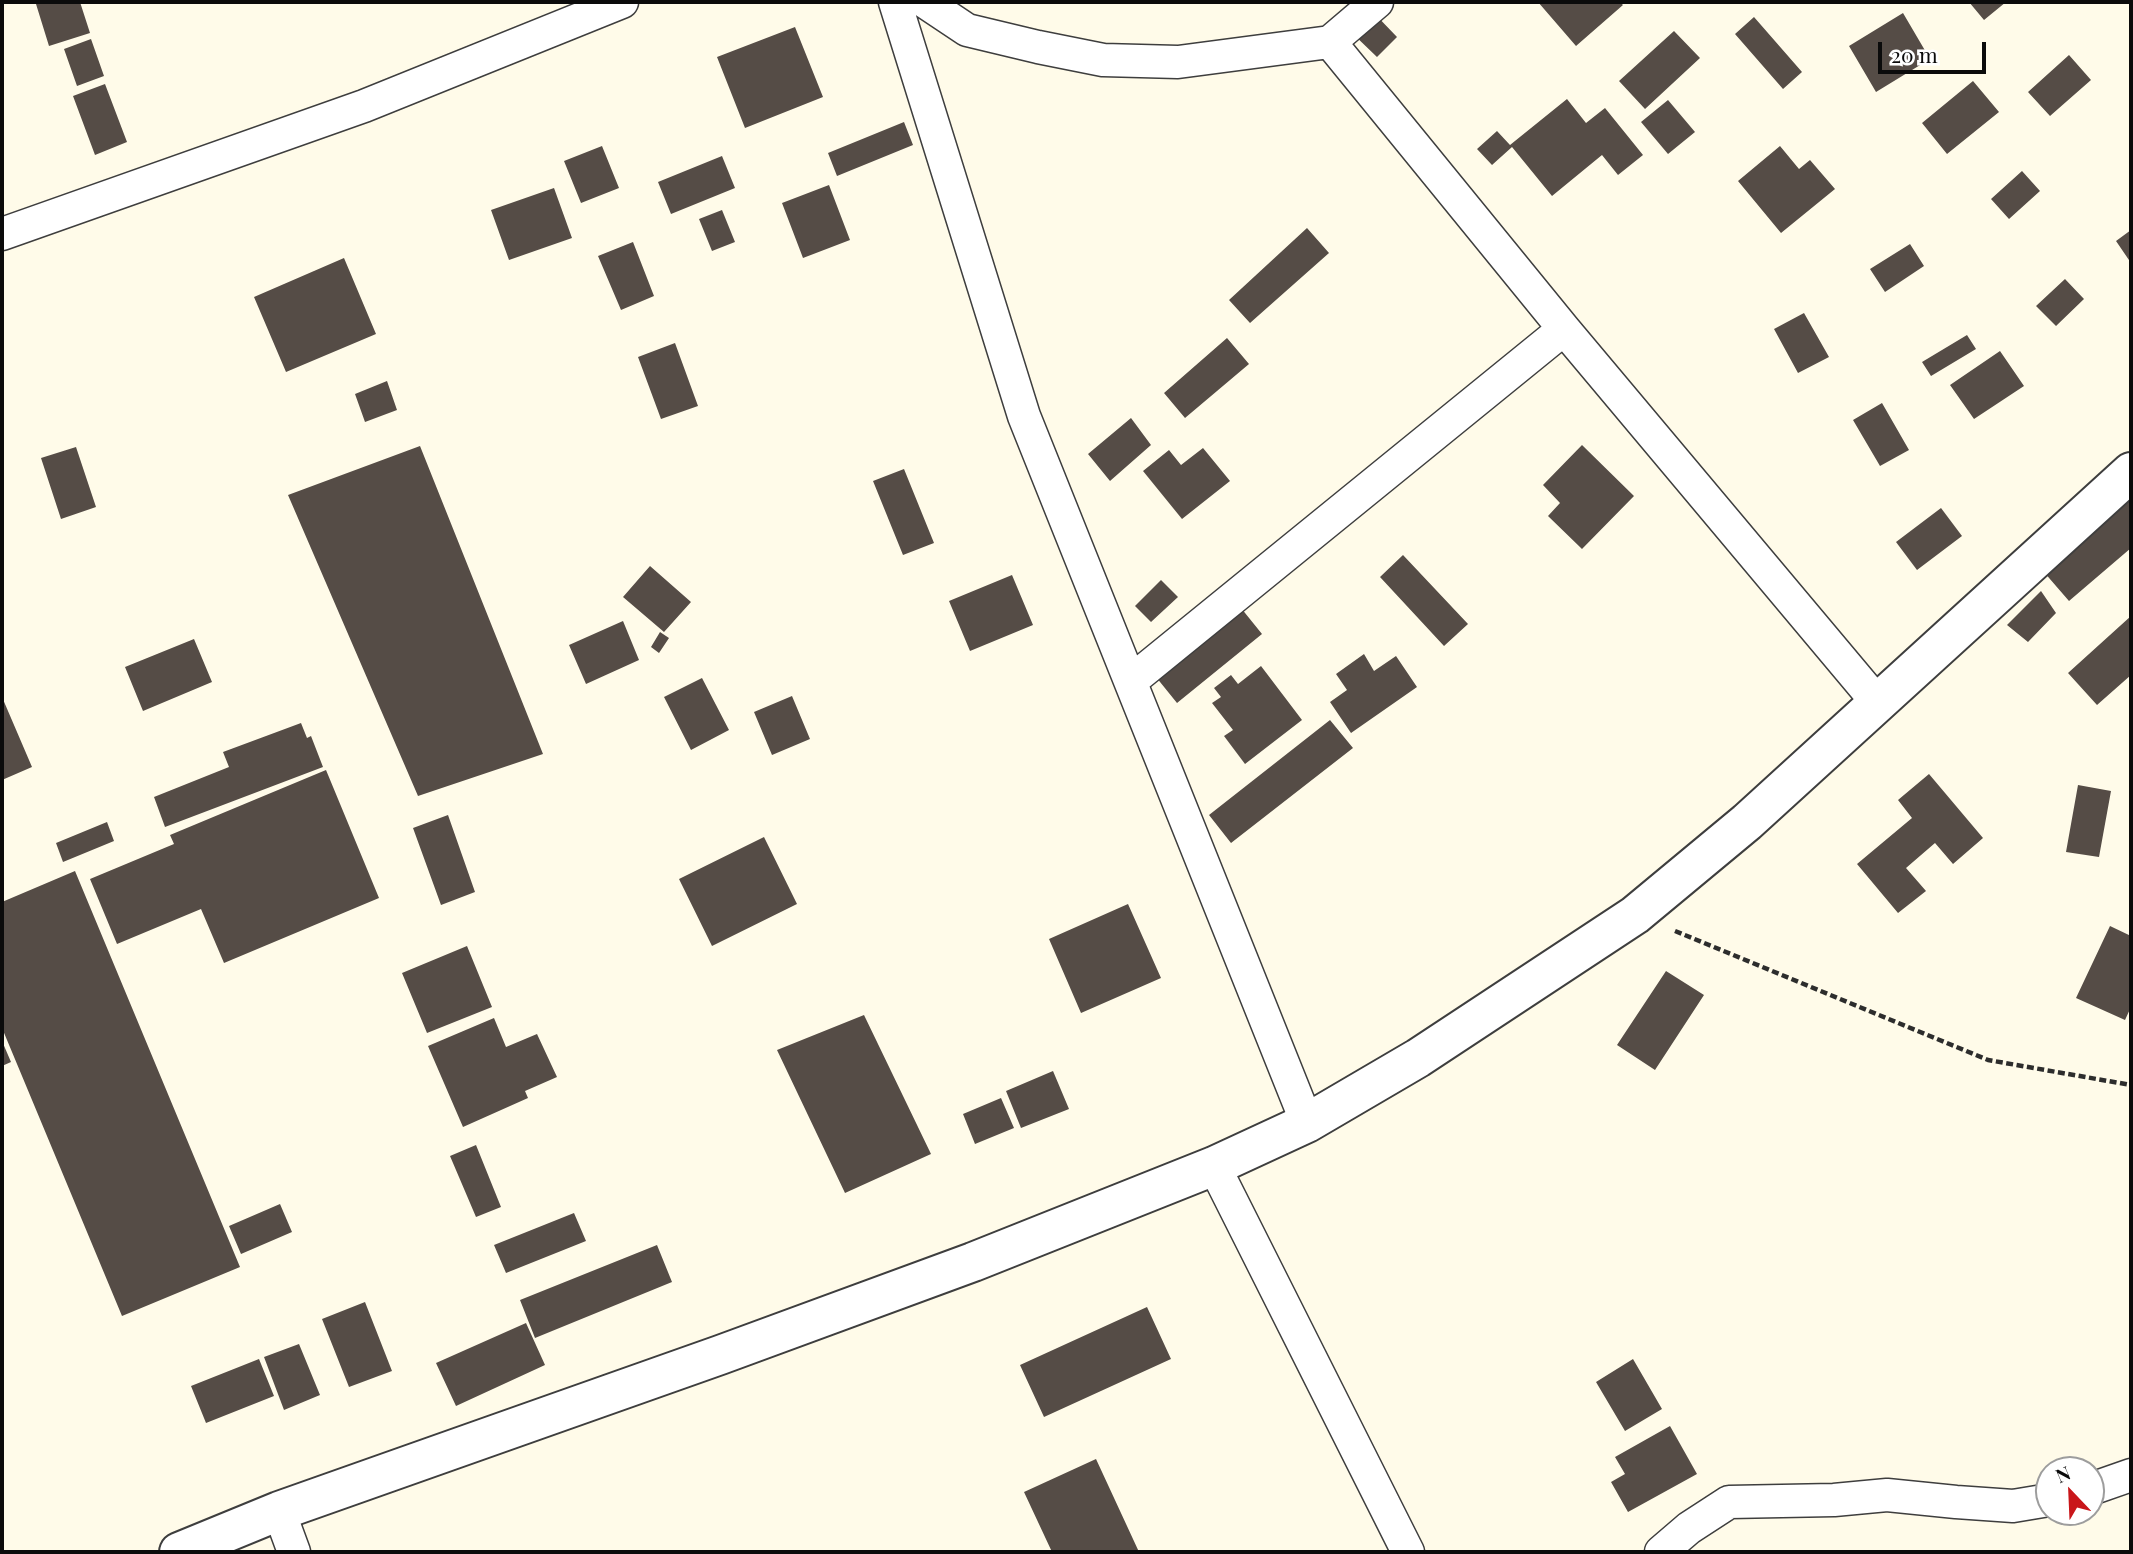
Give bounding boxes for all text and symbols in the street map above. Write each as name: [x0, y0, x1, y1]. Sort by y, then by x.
scale bar: [1881, 28, 1990, 72]
text: 20 m: [1891, 40, 1938, 68]
north arrow: [2035, 1456, 2105, 1526]
text: N: [2051, 1459, 2074, 1488]

